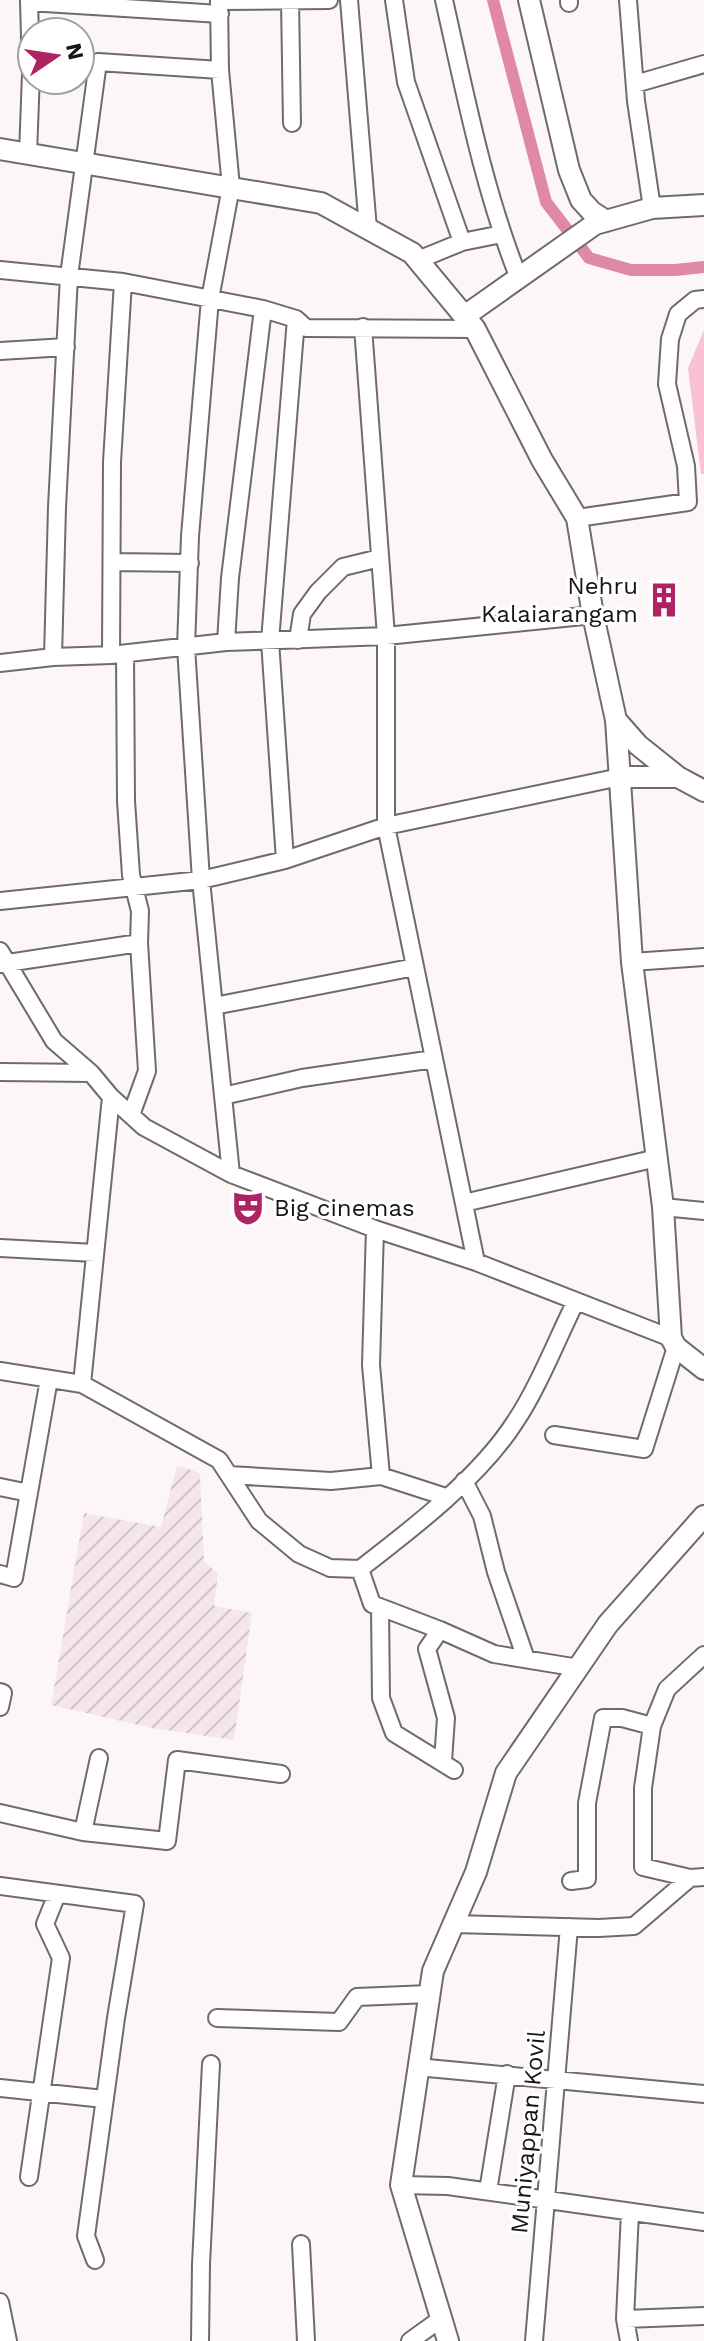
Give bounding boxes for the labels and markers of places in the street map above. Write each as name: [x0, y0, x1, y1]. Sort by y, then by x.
place label: Nehru Kalaiarangam: [481, 572, 638, 628]
building icon: Nehru Kalaiarangam: [645, 581, 683, 619]
theatre icon: Big cinemas: [229, 1189, 267, 1227]
place label: Big cinemas: [274, 1194, 415, 1222]

